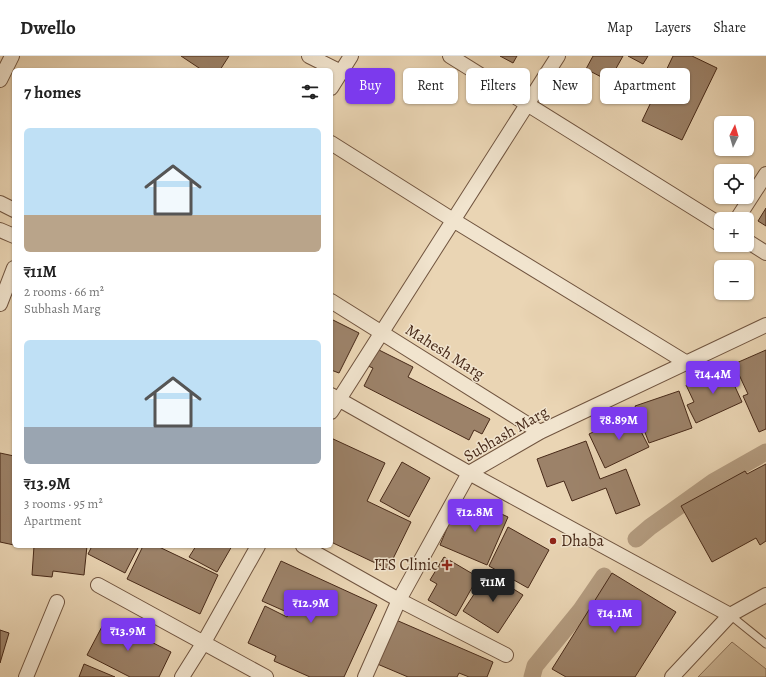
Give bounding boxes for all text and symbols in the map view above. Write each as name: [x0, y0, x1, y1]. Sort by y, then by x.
text: Dwello: [20, 15, 76, 41]
text: Map: [607, 18, 633, 37]
text: Layers: [655, 18, 691, 37]
text: Share: [713, 18, 746, 37]
chip: Buy: [345, 68, 395, 104]
chip: Rent: [403, 68, 458, 104]
chip: Filters: [466, 68, 530, 104]
chip: New: [538, 68, 592, 104]
chip: Apartment: [600, 68, 690, 104]
text: 7 homes: [24, 81, 81, 104]
icon: filters: [299, 81, 321, 103]
north arrow: [714, 116, 754, 156]
map controls: [714, 116, 754, 300]
icon: home: [137, 154, 209, 226]
button: locate: [714, 164, 754, 204]
button: +: [714, 212, 754, 252]
text: ₹11M: [24, 260, 57, 283]
button: −: [714, 260, 754, 300]
text: 2 rooms · 66 m²: [24, 283, 104, 300]
text: Subhash Marg: [24, 300, 101, 317]
street label: Mahesh Marg: [401, 319, 489, 385]
pin: ₹14.4M: [680, 361, 746, 395]
text: ₹14.4M: [695, 365, 731, 382]
icon: home: [137, 366, 209, 438]
street label: Subhash Marg: [460, 401, 552, 467]
pin: ₹8.89M: [586, 407, 652, 441]
text: ₹8.89M: [600, 411, 638, 428]
text: ₹13.9M: [24, 472, 71, 495]
text: 3 rooms · 95 m²: [24, 495, 103, 512]
pin: ₹12.8M: [442, 499, 508, 533]
text: ₹12.8M: [457, 503, 493, 520]
text: Apartment: [24, 512, 82, 529]
place label: Dhaba: [561, 530, 604, 552]
marker: Dhaba: [548, 536, 558, 546]
place label: ITS Clinic: [374, 554, 438, 576]
marker: ITS Clinic: [441, 559, 453, 571]
pin: ₹11M: [469, 569, 517, 603]
text: ₹11M: [480, 573, 506, 590]
pin: ₹12.9M: [278, 590, 344, 624]
text: ₹12.9M: [293, 594, 329, 611]
pin: ₹14.1M: [582, 600, 648, 634]
text: ₹14.1M: [598, 604, 632, 621]
pin: ₹13.9M: [95, 618, 161, 652]
text: ₹13.9M: [110, 622, 146, 639]

